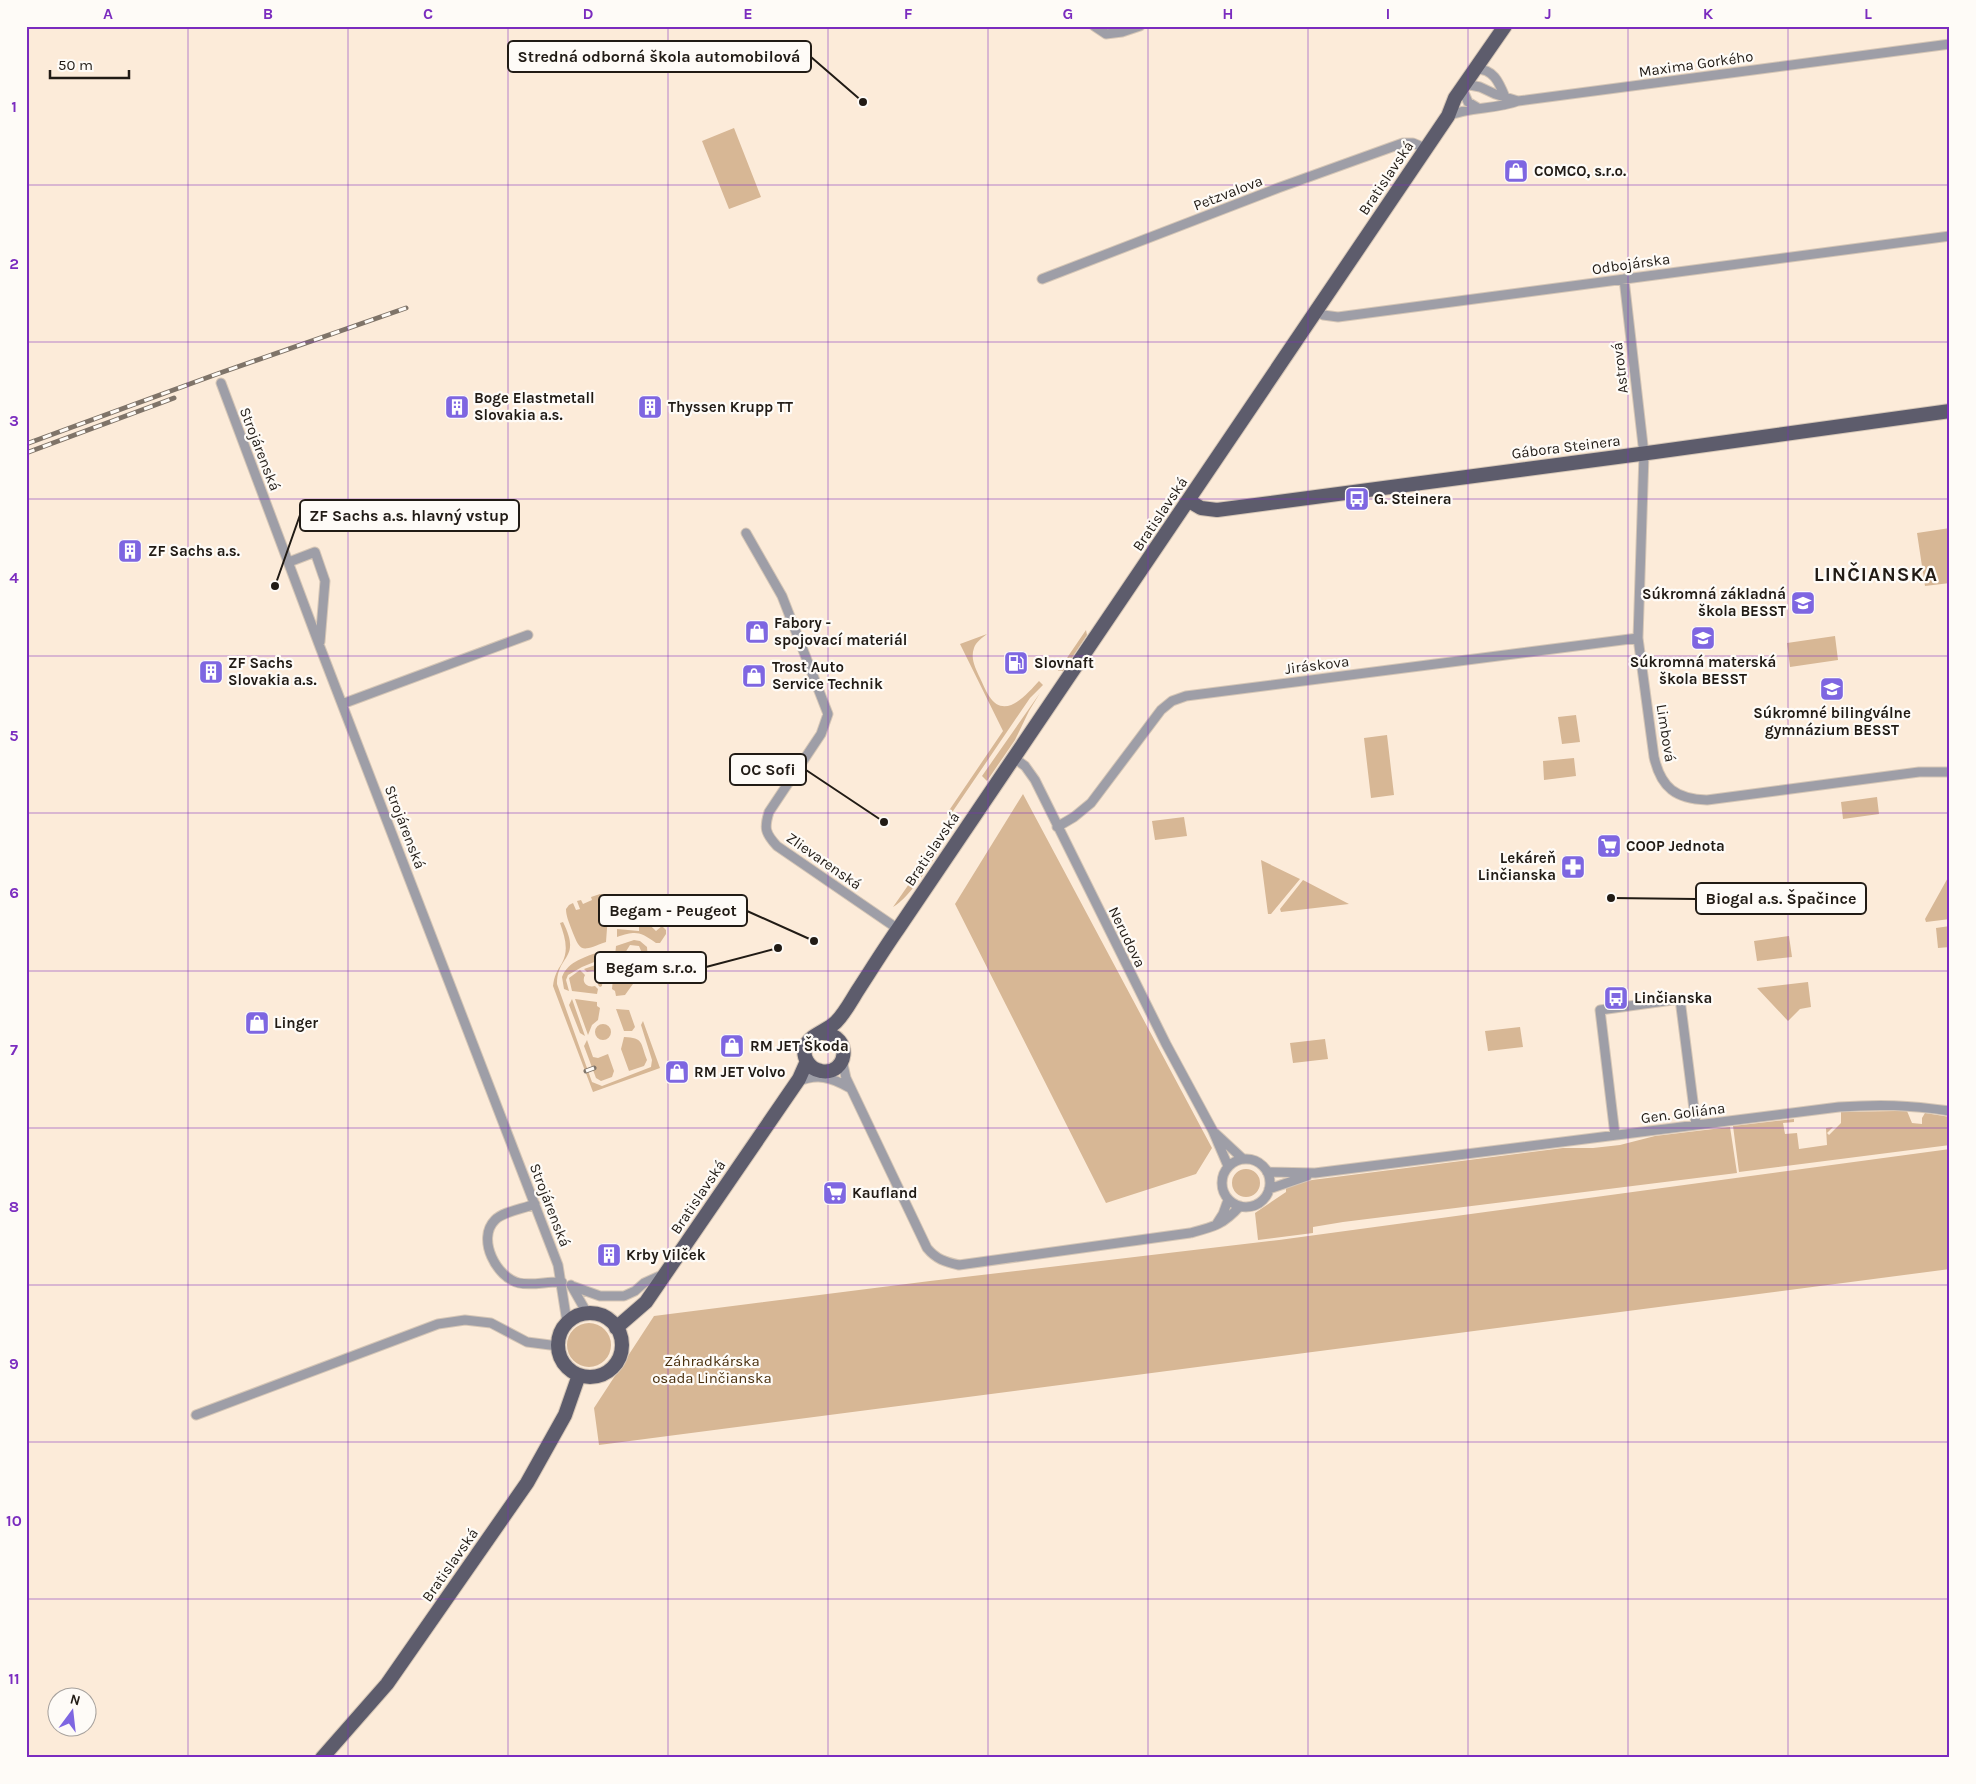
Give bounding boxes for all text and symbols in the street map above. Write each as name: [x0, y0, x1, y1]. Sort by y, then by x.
text: A: [103, 4, 113, 23]
text: B: [263, 4, 273, 23]
text: C: [423, 4, 433, 23]
text: D: [583, 4, 594, 23]
text: E: [743, 4, 753, 23]
text: F: [904, 4, 913, 23]
text: G: [1063, 4, 1073, 23]
text: H: [1222, 4, 1234, 23]
text: I: [1386, 4, 1390, 23]
text: J: [1544, 4, 1552, 23]
text: K: [1703, 4, 1714, 23]
text: L: [1864, 4, 1872, 23]
callout: Stredná odborná škola automobilová: [508, 41, 811, 72]
text: Stredná odborná škola automobilová: [518, 47, 800, 66]
street label: Maxima Gorkého: [1637, 47, 1755, 81]
scale bar: [50, 48, 129, 80]
text: 50 m: [58, 56, 93, 74]
text: 1: [11, 97, 17, 116]
street label: Bratislavská: [1355, 137, 1417, 219]
shop icon: COMCO, s.r.o.: [1503, 158, 1529, 184]
place label: COMCO, s.r.o.: [1534, 162, 1626, 180]
street label: Petzvalova: [1191, 172, 1265, 214]
street label: Odbojárska: [1591, 250, 1671, 278]
text: 2: [9, 254, 19, 273]
street label: Astrová: [1608, 341, 1632, 395]
place label: Boge Elastmetall Slovakia a.s.: [474, 389, 595, 424]
building icon: Boge Elastmetall Slovakia a.s.: [444, 394, 470, 420]
building icon: Thyssen Krupp TT: [637, 394, 663, 420]
place label: Thyssen Krupp TT: [668, 398, 793, 416]
street label: Strojárenská: [236, 405, 284, 493]
text: 3: [9, 411, 19, 430]
street label: Gábora Steinera: [1511, 431, 1621, 463]
street label: Bratislavská: [1129, 473, 1191, 555]
bus stop icon: G. Steinera: [1344, 486, 1370, 512]
place label: G. Steinera: [1374, 490, 1451, 508]
callout: ZF Sachs a.s. hlavný vstup: [300, 500, 519, 531]
text: ZF Sachs a.s. hlavný vstup: [309, 506, 509, 525]
building icon: ZF Sachs a.s.: [117, 538, 143, 564]
place label: ZF Sachs a.s.: [148, 542, 240, 560]
district label: LINČIANSKA: [1814, 561, 1938, 586]
text: 4: [9, 568, 19, 587]
place label: Súkromná základná škola BESST: [1642, 585, 1786, 620]
school or university icon: Súkromná základná škola BESST: [1790, 590, 1816, 616]
place label: Fabory - spojovací materiál: [774, 614, 907, 649]
shop icon: Fabory - spojovací materiál: [744, 619, 770, 645]
school or university icon: Súkromná materská škola BESST: [1690, 625, 1716, 651]
fuel station icon: Slovnaft: [1003, 650, 1029, 676]
street label: Jiráskova: [1284, 652, 1350, 678]
place label: Súkromná materská škola BESST: [1630, 653, 1776, 688]
place label: ZF Sachs Slovakia a.s.: [228, 654, 317, 689]
place label: Slovnaft: [1034, 654, 1094, 672]
place label: Trost Auto Service Technik: [772, 658, 883, 693]
building icon: ZF Sachs Slovakia a.s.: [198, 659, 224, 685]
shop icon: Trost Auto Service Technik: [741, 663, 767, 689]
school or university icon: Súkromné bilingválne gymnázium BESST: [1819, 676, 1845, 702]
street label: Limbová: [1653, 703, 1679, 763]
place label: Súkromné bilingválne gymnázium BESST: [1753, 704, 1911, 739]
text: 5: [9, 726, 19, 745]
callout: OC Sofi: [730, 754, 806, 785]
text: OC Sofi: [740, 760, 796, 779]
street label: Strojárenská: [381, 783, 429, 871]
street label: Bratislavská: [901, 808, 963, 890]
street label: Zlievarenská: [783, 828, 865, 894]
supermarket icon: COOP Jednota: [1596, 833, 1622, 859]
place label: COOP Jednota: [1626, 837, 1725, 855]
place label: Lekáreň Linčianska: [1478, 849, 1556, 884]
pharmacy icon: Lekáreň Linčianska: [1560, 854, 1586, 880]
text: 6: [9, 883, 19, 902]
callout: Biogal a.s. Špačince: [1696, 883, 1866, 914]
text: Biogal a.s. Špačince: [1706, 888, 1856, 908]
callout: Begam - Peugeot: [599, 895, 747, 926]
text: Begam - Peugeot: [609, 901, 737, 920]
street label: Nerudova: [1105, 904, 1149, 970]
callout: Begam s.r.o.: [595, 952, 706, 983]
text: Begam s.r.o.: [606, 958, 697, 977]
bus stop icon: Linčianska: [1603, 985, 1629, 1011]
place label: Linčianska: [1634, 989, 1712, 1007]
shop icon: Linger: [244, 1010, 270, 1036]
place label: Linger: [274, 1014, 318, 1032]
shop icon: RM JET Škoda: [719, 1033, 745, 1059]
place label: RM JET Škoda: [750, 1035, 849, 1055]
text: 7: [10, 1040, 18, 1059]
shop icon: RM JET Volvo: [664, 1059, 690, 1085]
place label: RM JET Volvo: [694, 1063, 786, 1081]
street label: Gen. Goliána: [1640, 1099, 1726, 1127]
street label: Bratislavská: [667, 1156, 729, 1238]
street label: Strojárenská: [526, 1161, 574, 1249]
supermarket icon: Kaufland: [822, 1180, 848, 1206]
place label: Kaufland: [852, 1184, 917, 1202]
text: 8: [9, 1197, 19, 1216]
building icon: Krby Vilček: [596, 1242, 622, 1268]
place label: Krby Vilček: [626, 1246, 706, 1264]
park label: Záhradkárska osada Linčianska: [652, 1352, 772, 1387]
text: 9: [9, 1354, 19, 1373]
text: 10: [6, 1511, 22, 1530]
street label: Bratislavská: [418, 1525, 482, 1605]
text: 11: [8, 1669, 20, 1688]
north arrow: [48, 1686, 98, 1736]
text: N: [68, 1690, 82, 1709]

